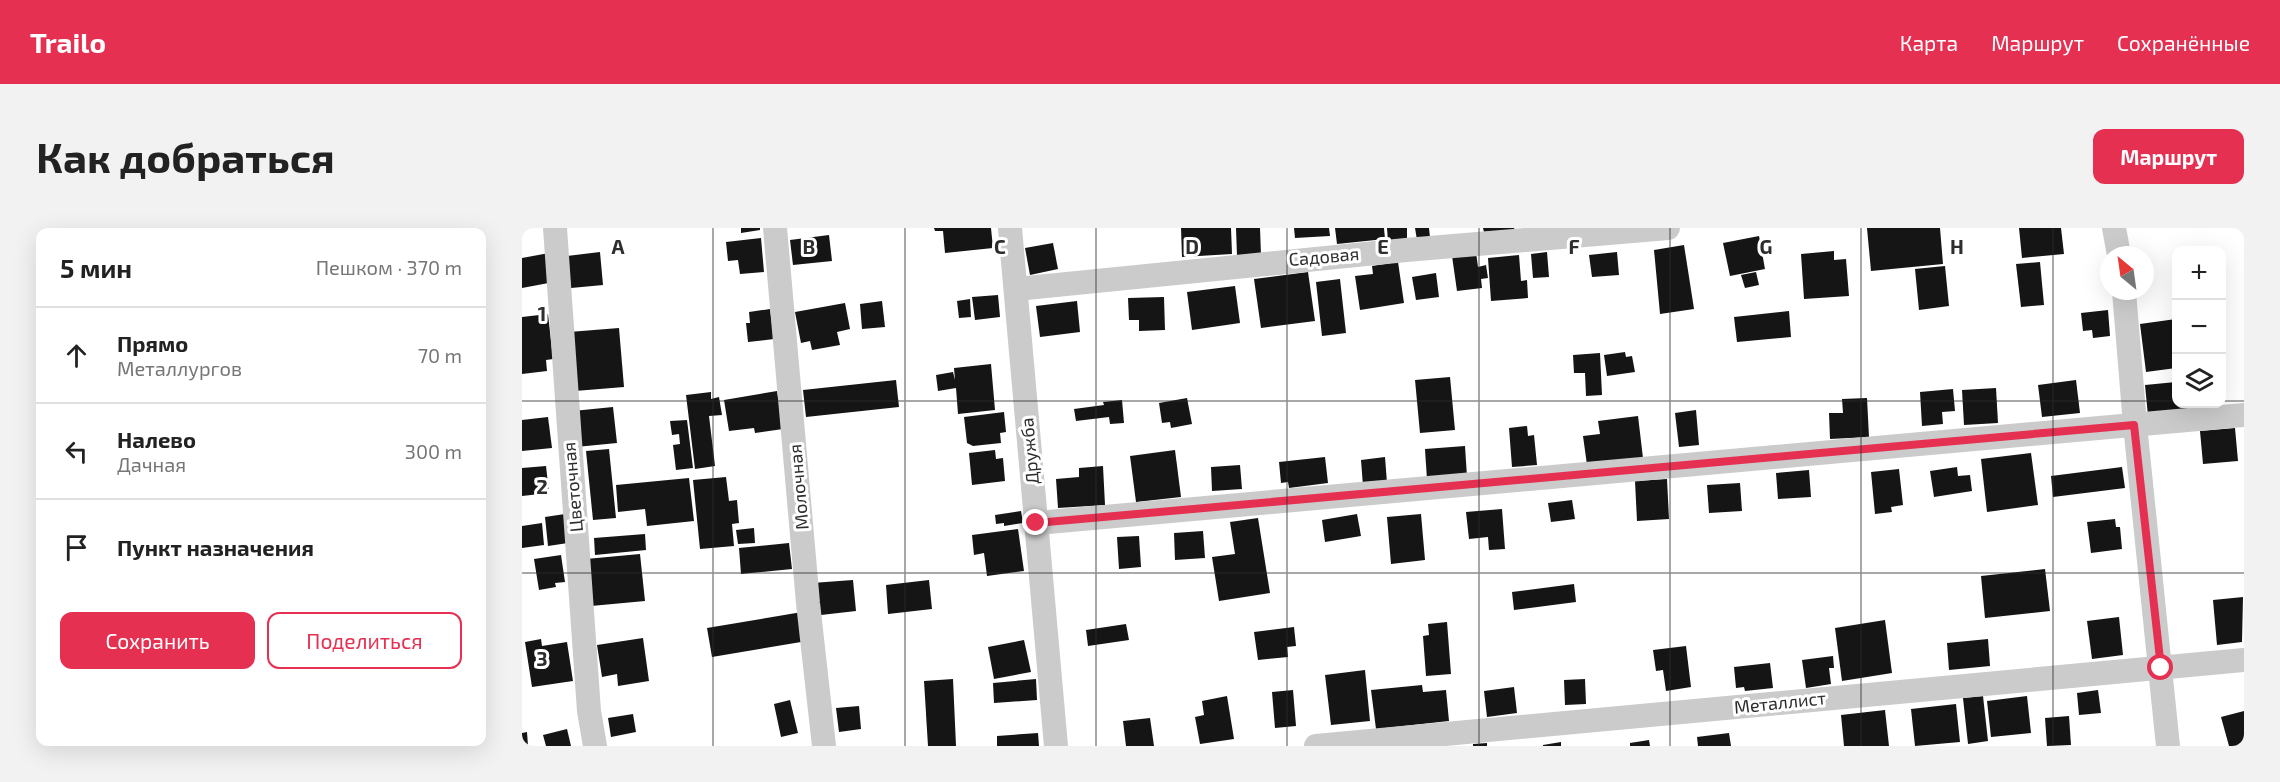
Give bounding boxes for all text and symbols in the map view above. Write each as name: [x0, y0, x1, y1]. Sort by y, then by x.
text: Trailo: [30, 25, 106, 59]
text: Карта: [1900, 30, 1958, 55]
text: Маршрут: [1991, 30, 2084, 55]
text: Сохранённые: [2117, 30, 2250, 55]
button: Маршрут: [2093, 129, 2244, 184]
text: Как добраться: [36, 131, 335, 181]
text: A: [611, 234, 625, 258]
text: B: [803, 234, 815, 258]
text: C: [994, 234, 1006, 258]
text: D: [1185, 234, 1199, 258]
text: E: [1377, 234, 1389, 258]
text: F: [1568, 234, 1580, 258]
text: G: [1760, 234, 1772, 258]
text: H: [1950, 234, 1964, 258]
street label: Садовая: [1288, 242, 1360, 270]
north arrow: [2100, 246, 2154, 300]
map controls: [2172, 246, 2226, 408]
button: +: [2172, 246, 2226, 300]
text: 5 мин: [60, 252, 132, 283]
text: Пешком · 370 m: [316, 255, 462, 279]
button: −: [2172, 300, 2226, 354]
text: 1: [538, 301, 546, 325]
text: Прямо: [117, 330, 188, 356]
icon: ahead: [60, 339, 93, 372]
text: 70 m: [418, 343, 462, 367]
button: layers: [2172, 354, 2226, 408]
text: Металлургов: [117, 356, 242, 380]
street label: Дружба: [1015, 417, 1043, 485]
text: Налево: [117, 426, 196, 452]
icon: left: [60, 435, 93, 468]
text: 300 m: [405, 439, 462, 463]
street label: Цветочная: [557, 441, 587, 533]
street label: Молочная: [783, 443, 813, 531]
text: Дачная: [117, 452, 186, 476]
text: 2: [536, 474, 548, 498]
route end: [1022, 509, 1048, 535]
icon: arrive: [60, 531, 93, 564]
text: Пункт назначения: [117, 534, 314, 560]
button: Сохранить: [60, 612, 255, 669]
button: Поделиться: [267, 612, 462, 669]
text: 3: [536, 646, 548, 670]
route start: [2147, 654, 2173, 680]
street label: Металлист: [1733, 686, 1827, 718]

